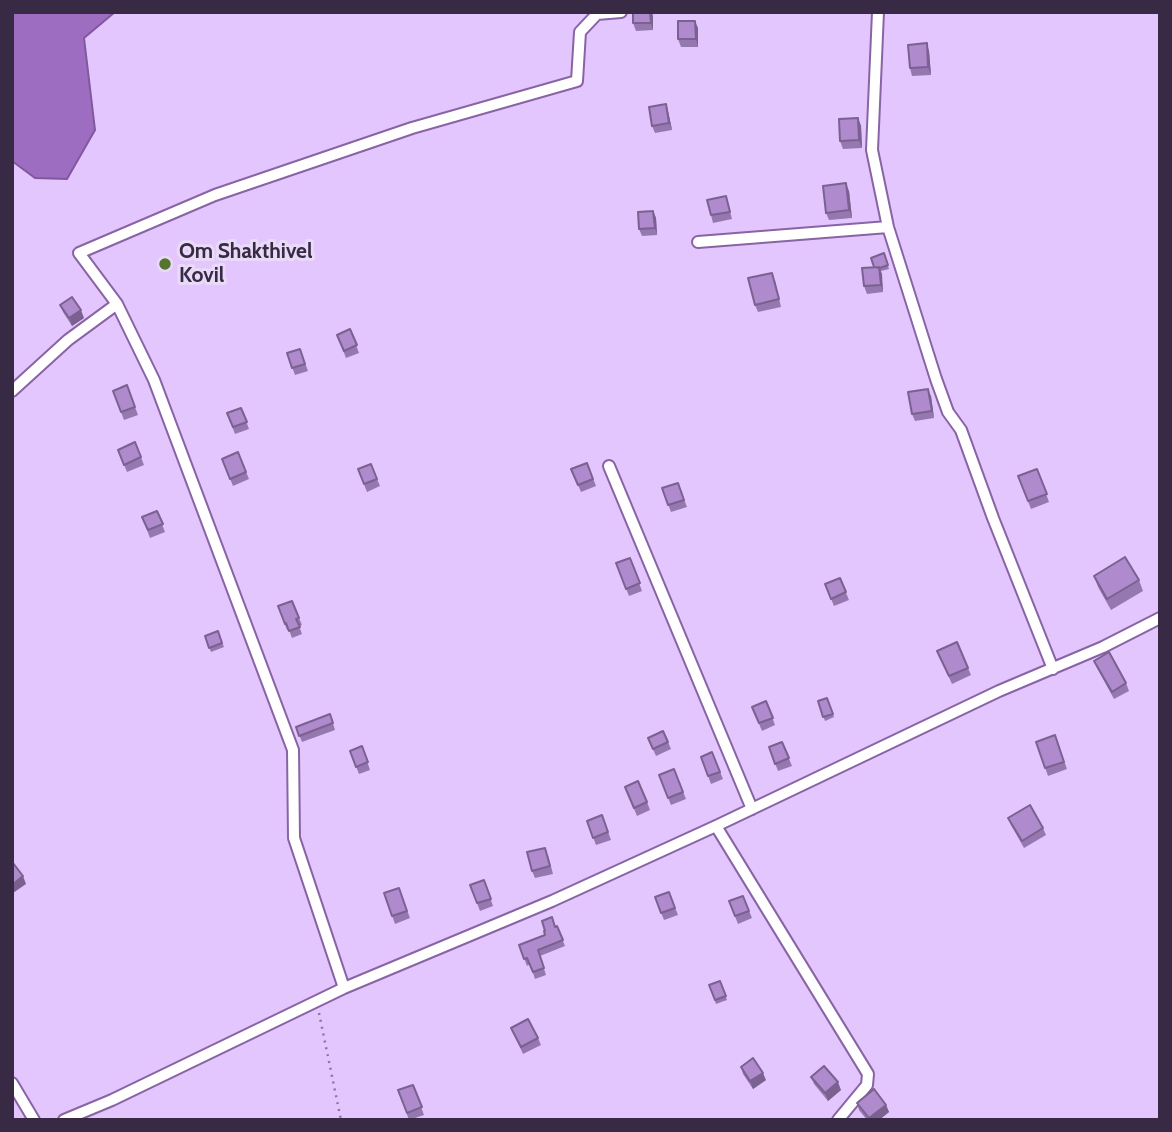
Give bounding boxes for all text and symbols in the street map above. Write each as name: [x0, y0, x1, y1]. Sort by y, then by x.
place label: Om Shakthivel Kovil: [179, 239, 312, 289]
marker: Om Shakthivel Kovil: [157, 256, 173, 272]

